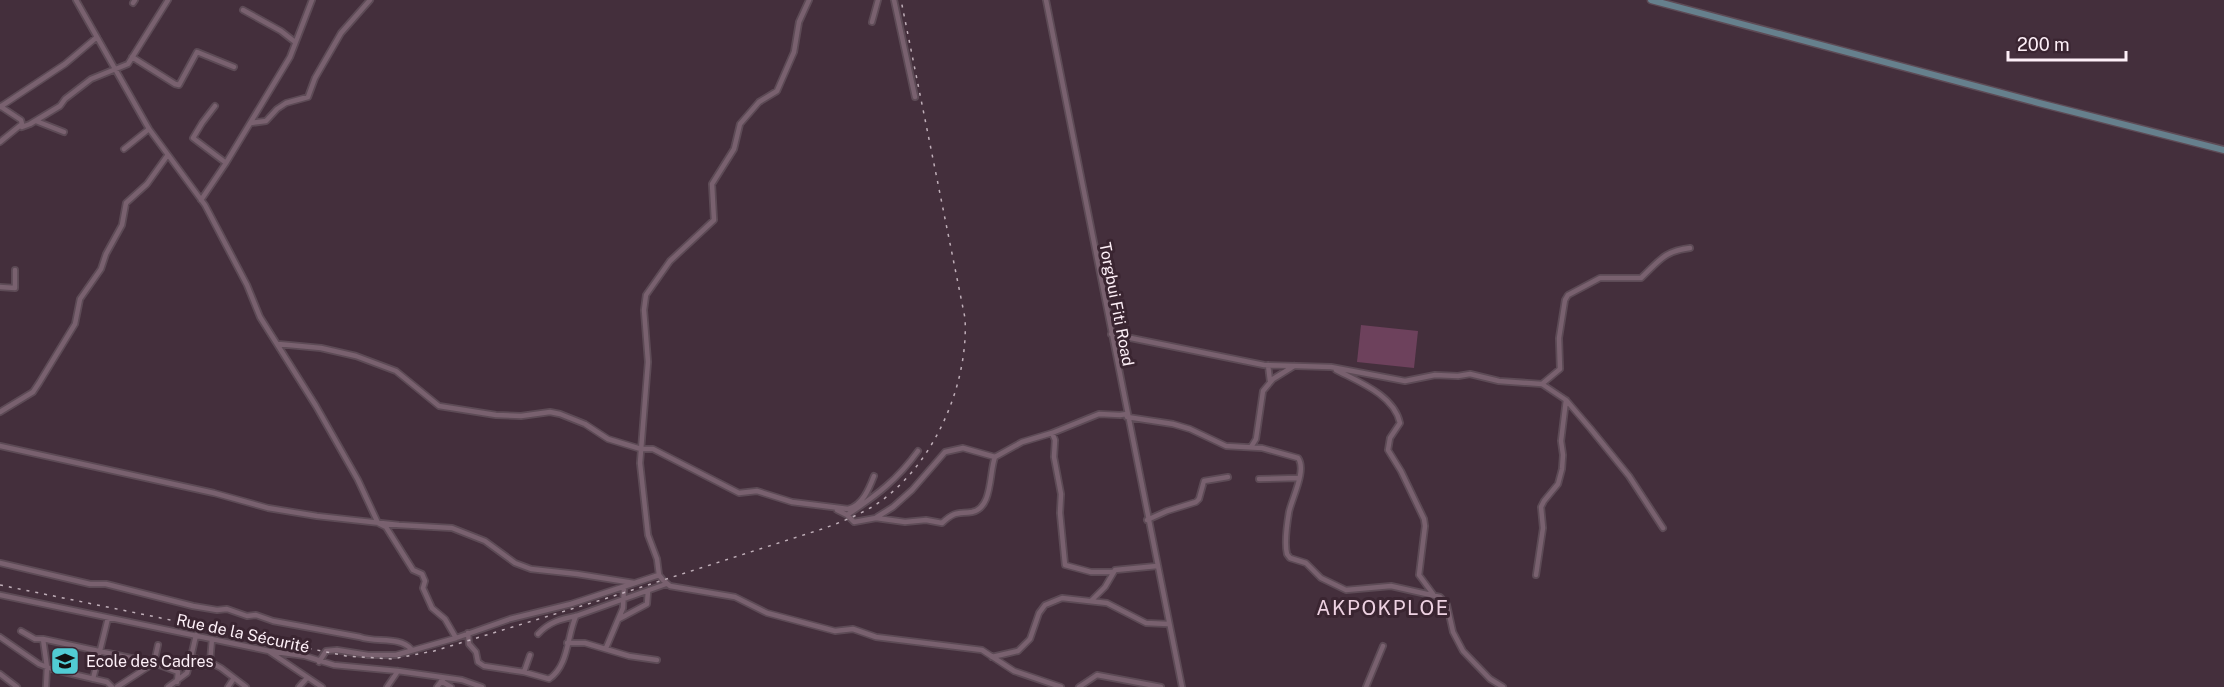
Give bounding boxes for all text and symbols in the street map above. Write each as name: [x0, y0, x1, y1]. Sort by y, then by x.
scale bar: [2008, 24, 2126, 62]
text: 200 m: [2017, 34, 2070, 55]
street label: Torgbui Fiti Road: [1095, 241, 1138, 368]
district label: AKPOKPLOE: [1316, 596, 1450, 620]
street label: Rue de la Sécurité: [175, 610, 311, 657]
school or university icon: Ecole des Cadres: [49, 645, 81, 677]
place label: Ecole des Cadres: [86, 652, 214, 671]

